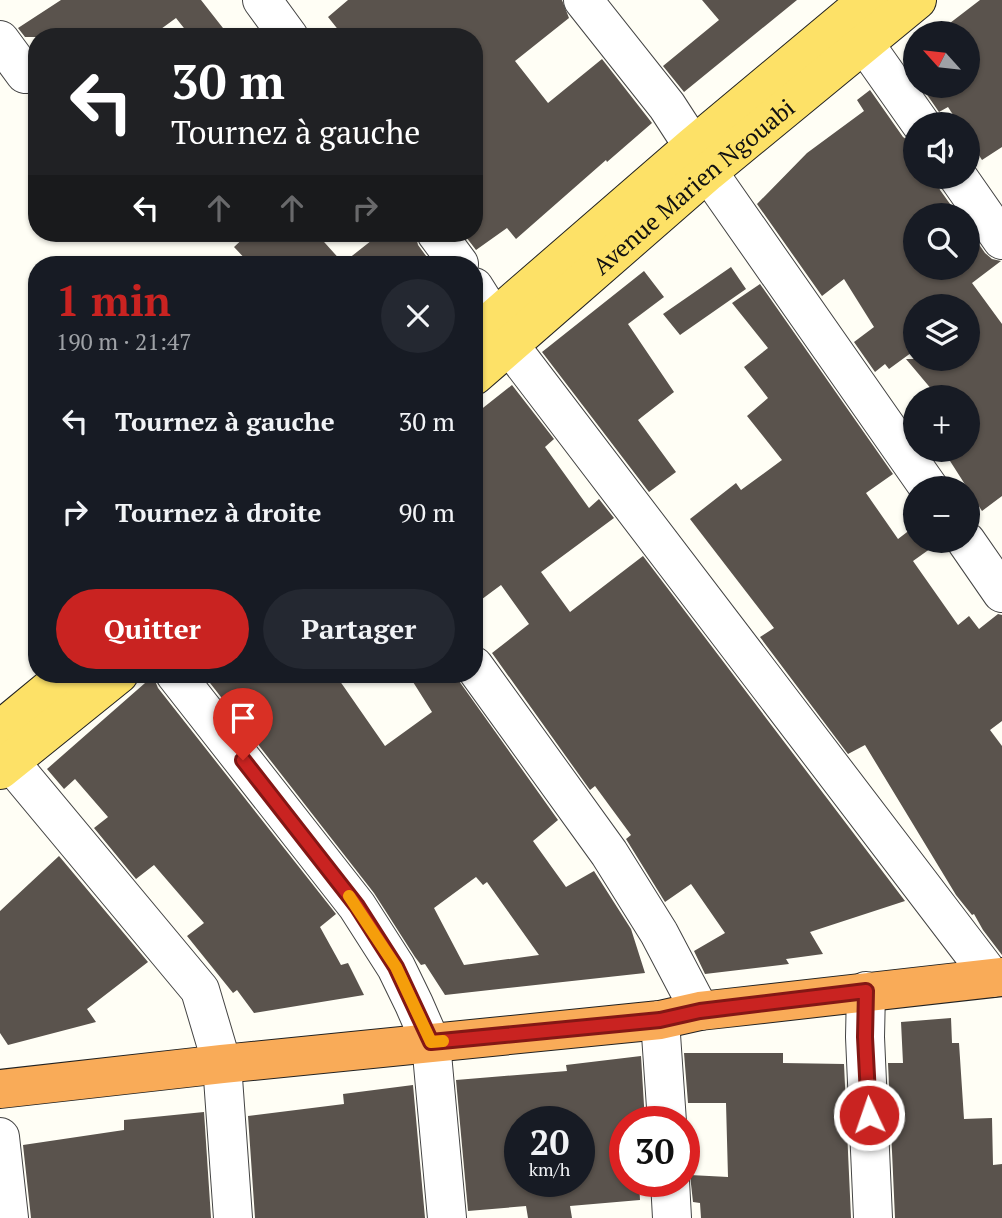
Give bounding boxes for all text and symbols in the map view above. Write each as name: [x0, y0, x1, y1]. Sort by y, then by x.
north arrow: [903, 21, 980, 98]
map controls: [903, 21, 980, 553]
text: 30 m: [171, 48, 285, 113]
icon: left: [56, 56, 147, 147]
street label: Avenue Marien Ngouabi: [586, 91, 801, 282]
text: Tournez à gauche: [171, 111, 420, 153]
button: sound: [903, 112, 980, 189]
icon: left: [127, 189, 165, 227]
icon: ahead: [200, 189, 238, 227]
icon: ahead: [273, 189, 311, 227]
icon: right: [346, 189, 384, 227]
button: search: [903, 203, 980, 280]
text: 1 min: [56, 272, 171, 328]
button: close: [381, 279, 455, 353]
button: layers: [903, 294, 980, 371]
text: 190 m · 21:47: [56, 326, 191, 357]
button: +: [903, 385, 980, 462]
icon: left: [56, 402, 94, 440]
text: Tournez à gauche: [115, 404, 335, 438]
text: 30 m: [399, 404, 455, 438]
button: −: [903, 476, 980, 553]
icon: right: [56, 493, 94, 531]
text: Tournez à droite: [115, 495, 321, 529]
text: 90 m: [399, 495, 455, 529]
button: Quitter: [56, 589, 249, 669]
button: Partager: [263, 589, 455, 669]
pin: [213, 688, 273, 760]
icon: arrive: [224, 699, 262, 737]
position arrow: [832, 1078, 906, 1152]
speed limit sign: 30: [609, 1106, 700, 1197]
text: 20: [530, 1119, 569, 1165]
text: km/h: [529, 1157, 570, 1181]

